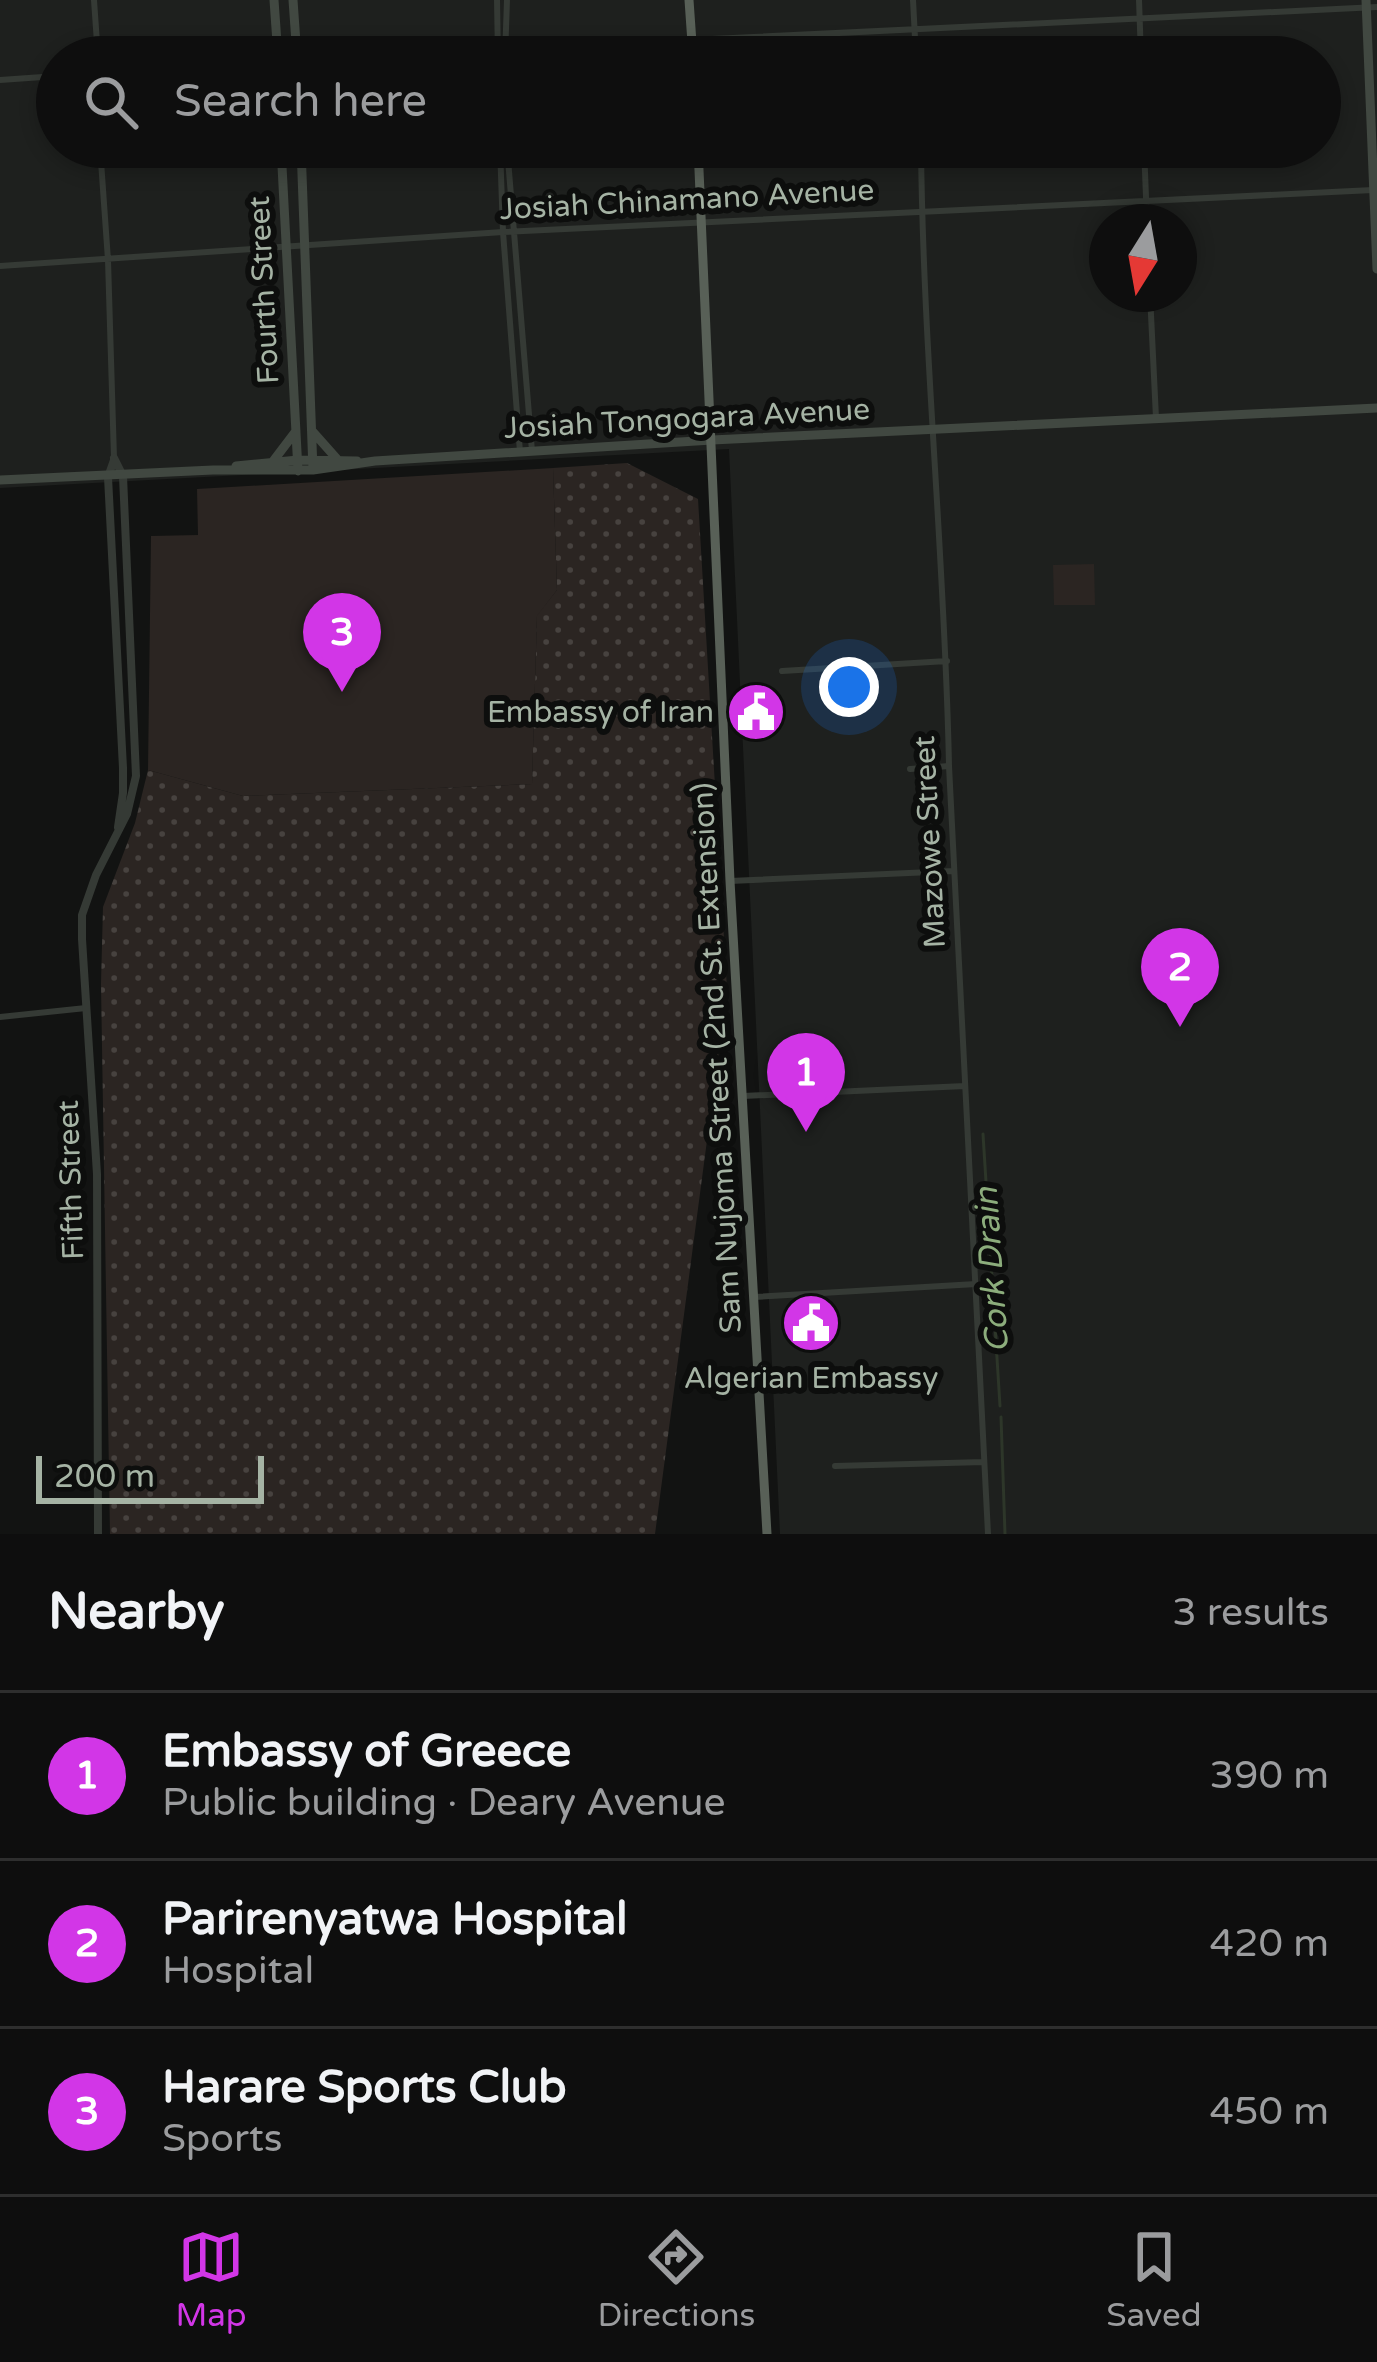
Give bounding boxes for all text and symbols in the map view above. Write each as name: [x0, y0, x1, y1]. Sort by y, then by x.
search box: [36, 36, 1341, 168]
icon: search: [78, 69, 144, 135]
text: Search here: [174, 75, 427, 129]
street label: Josiah Chinamano Avenue: [499, 172, 875, 228]
street label: Fourth Street: [241, 195, 287, 385]
north arrow: [1089, 204, 1197, 312]
street label: Josiah Tongogara Avenue: [503, 391, 871, 447]
pin: 3: [303, 593, 381, 692]
your location: [819, 657, 879, 717]
public building icon: Embassy of Iran: [725, 681, 787, 743]
place label: Embassy of Iran: [487, 694, 714, 731]
street label: Mazowe Street: [906, 735, 954, 949]
street label: Sam Nujoma Street (2nd St. Extension): [684, 782, 750, 1334]
pin: 2: [1141, 928, 1219, 1027]
pin: 1: [767, 1033, 845, 1132]
street label: Fifth Street: [50, 1099, 92, 1261]
water label: Cork Drain: [967, 1185, 1017, 1354]
public building icon: Algerian Embassy: [780, 1292, 842, 1354]
place label: Algerian Embassy: [684, 1360, 938, 1397]
scale bar: [36, 1450, 264, 1503]
text: 200 m: [54, 1457, 155, 1496]
text: Nearby: [48, 1581, 225, 1643]
text: 3 results: [1172, 1589, 1329, 1636]
text: Embassy of Greece: [162, 1725, 571, 1779]
text: 1: [75, 1752, 99, 1799]
text: 390 m: [1210, 1752, 1329, 1799]
text: Public building · Deary Avenue: [162, 1779, 726, 1826]
text: Parirenyatwa Hospital: [162, 1893, 627, 1947]
text: 2: [75, 1920, 99, 1967]
text: 420 m: [1210, 1920, 1329, 1967]
text: Hospital: [162, 1947, 314, 1994]
text: Harare Sports Club: [162, 2061, 567, 2115]
text: 3: [75, 2088, 99, 2135]
text: 450 m: [1210, 2088, 1329, 2135]
text: Sports: [162, 2115, 283, 2162]
tab: Map: [175, 2224, 247, 2335]
tab: Directions: [597, 2224, 755, 2335]
tab: Saved: [1106, 2224, 1202, 2335]

